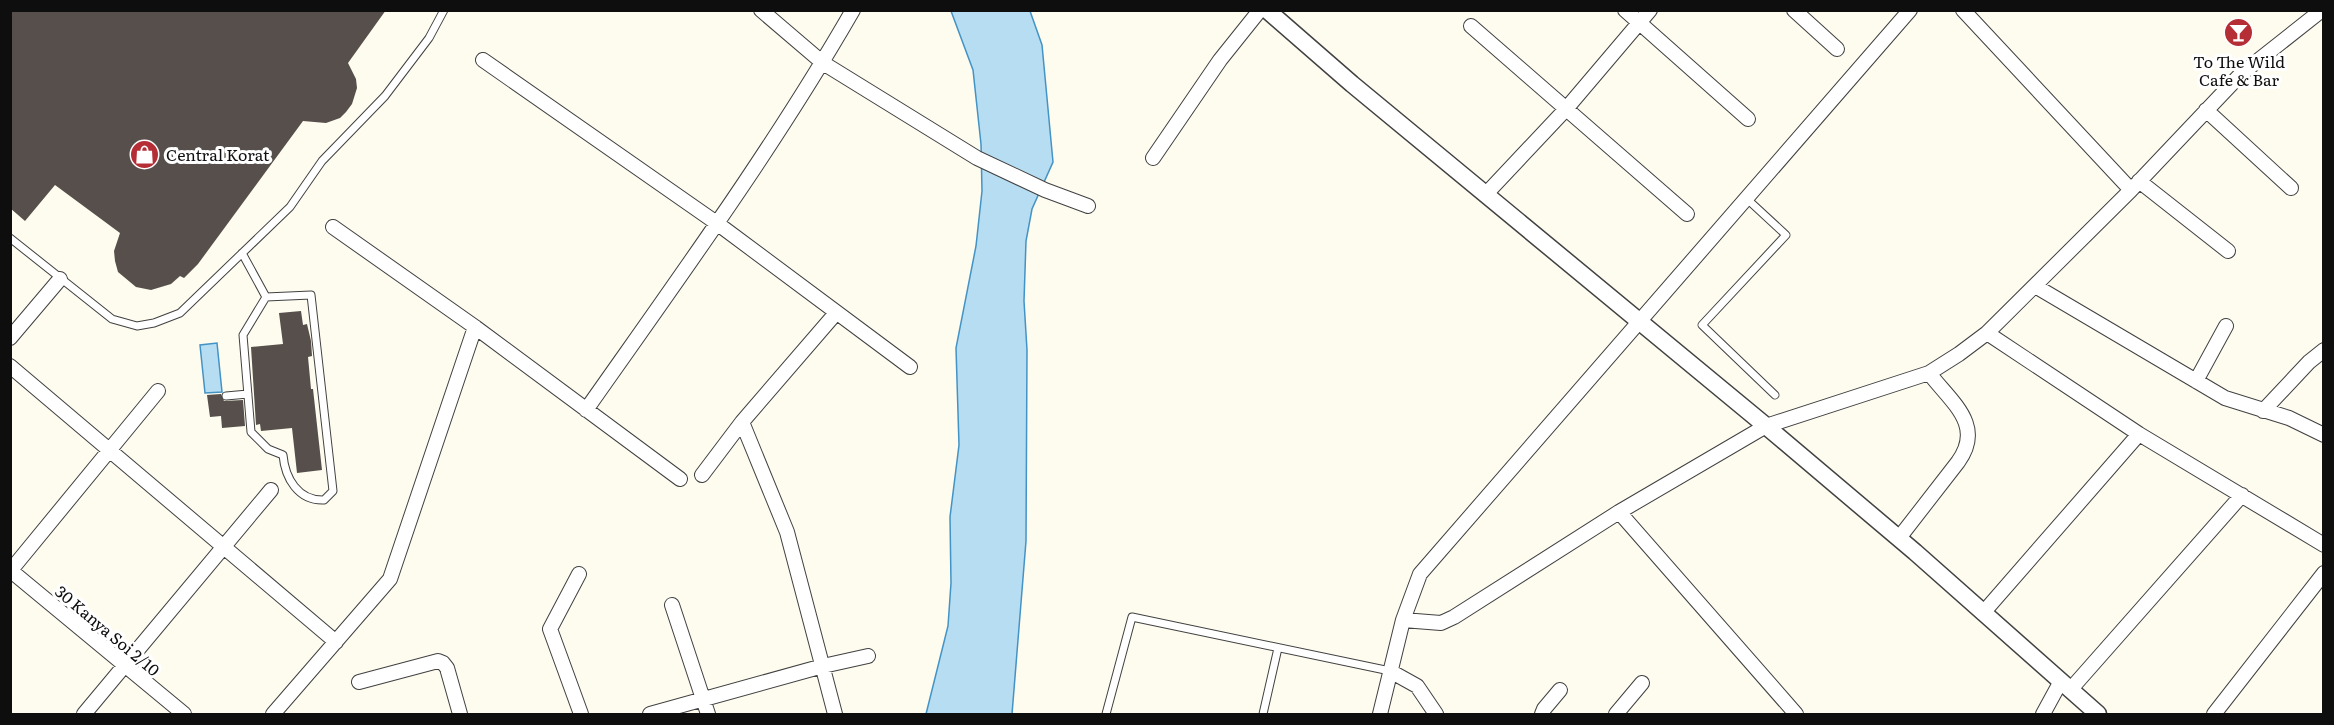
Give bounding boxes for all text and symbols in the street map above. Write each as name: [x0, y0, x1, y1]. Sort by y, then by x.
bar icon: To The Wild Cafe & Bar: [2223, 17, 2255, 49]
place label: To The Wild Cafe & Bar: [2193, 49, 2285, 91]
shop icon: Central Korat: [129, 138, 161, 170]
place label: Central Korat: [166, 142, 270, 166]
street label: 30 Kanya Soi 2/10: [50, 579, 166, 681]

